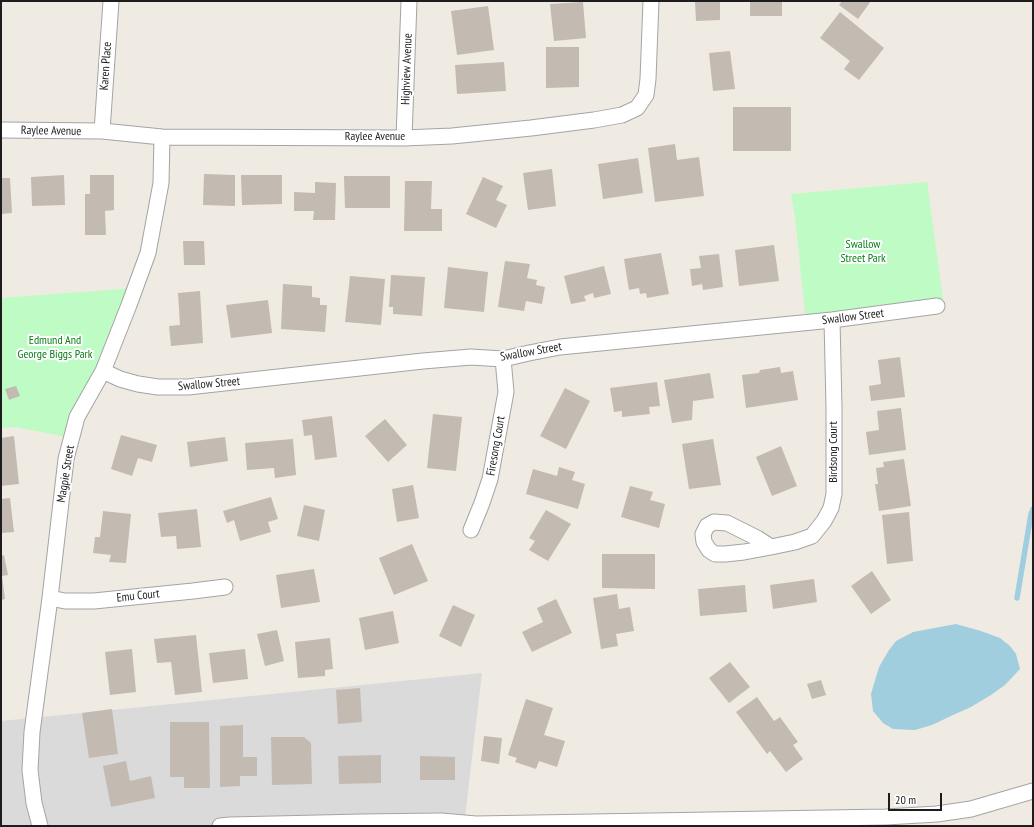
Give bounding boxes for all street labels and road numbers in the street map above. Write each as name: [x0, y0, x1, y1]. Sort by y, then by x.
street label: Highview Avenue: [399, 33, 415, 105]
street label: Karen Place: [97, 41, 115, 91]
street label: Raylee Avenue: [21, 123, 81, 139]
street label: Raylee Avenue: [345, 130, 405, 144]
street label: Swallow Street: [821, 306, 885, 328]
street label: Swallow Street: [499, 340, 563, 364]
street label: Swallow Street: [177, 374, 241, 394]
street label: Firesong Court: [484, 415, 508, 477]
street label: Birdsong Court: [827, 421, 841, 483]
street label: Magpie Street: [54, 444, 78, 504]
street label: Emu Court: [116, 587, 160, 605]

